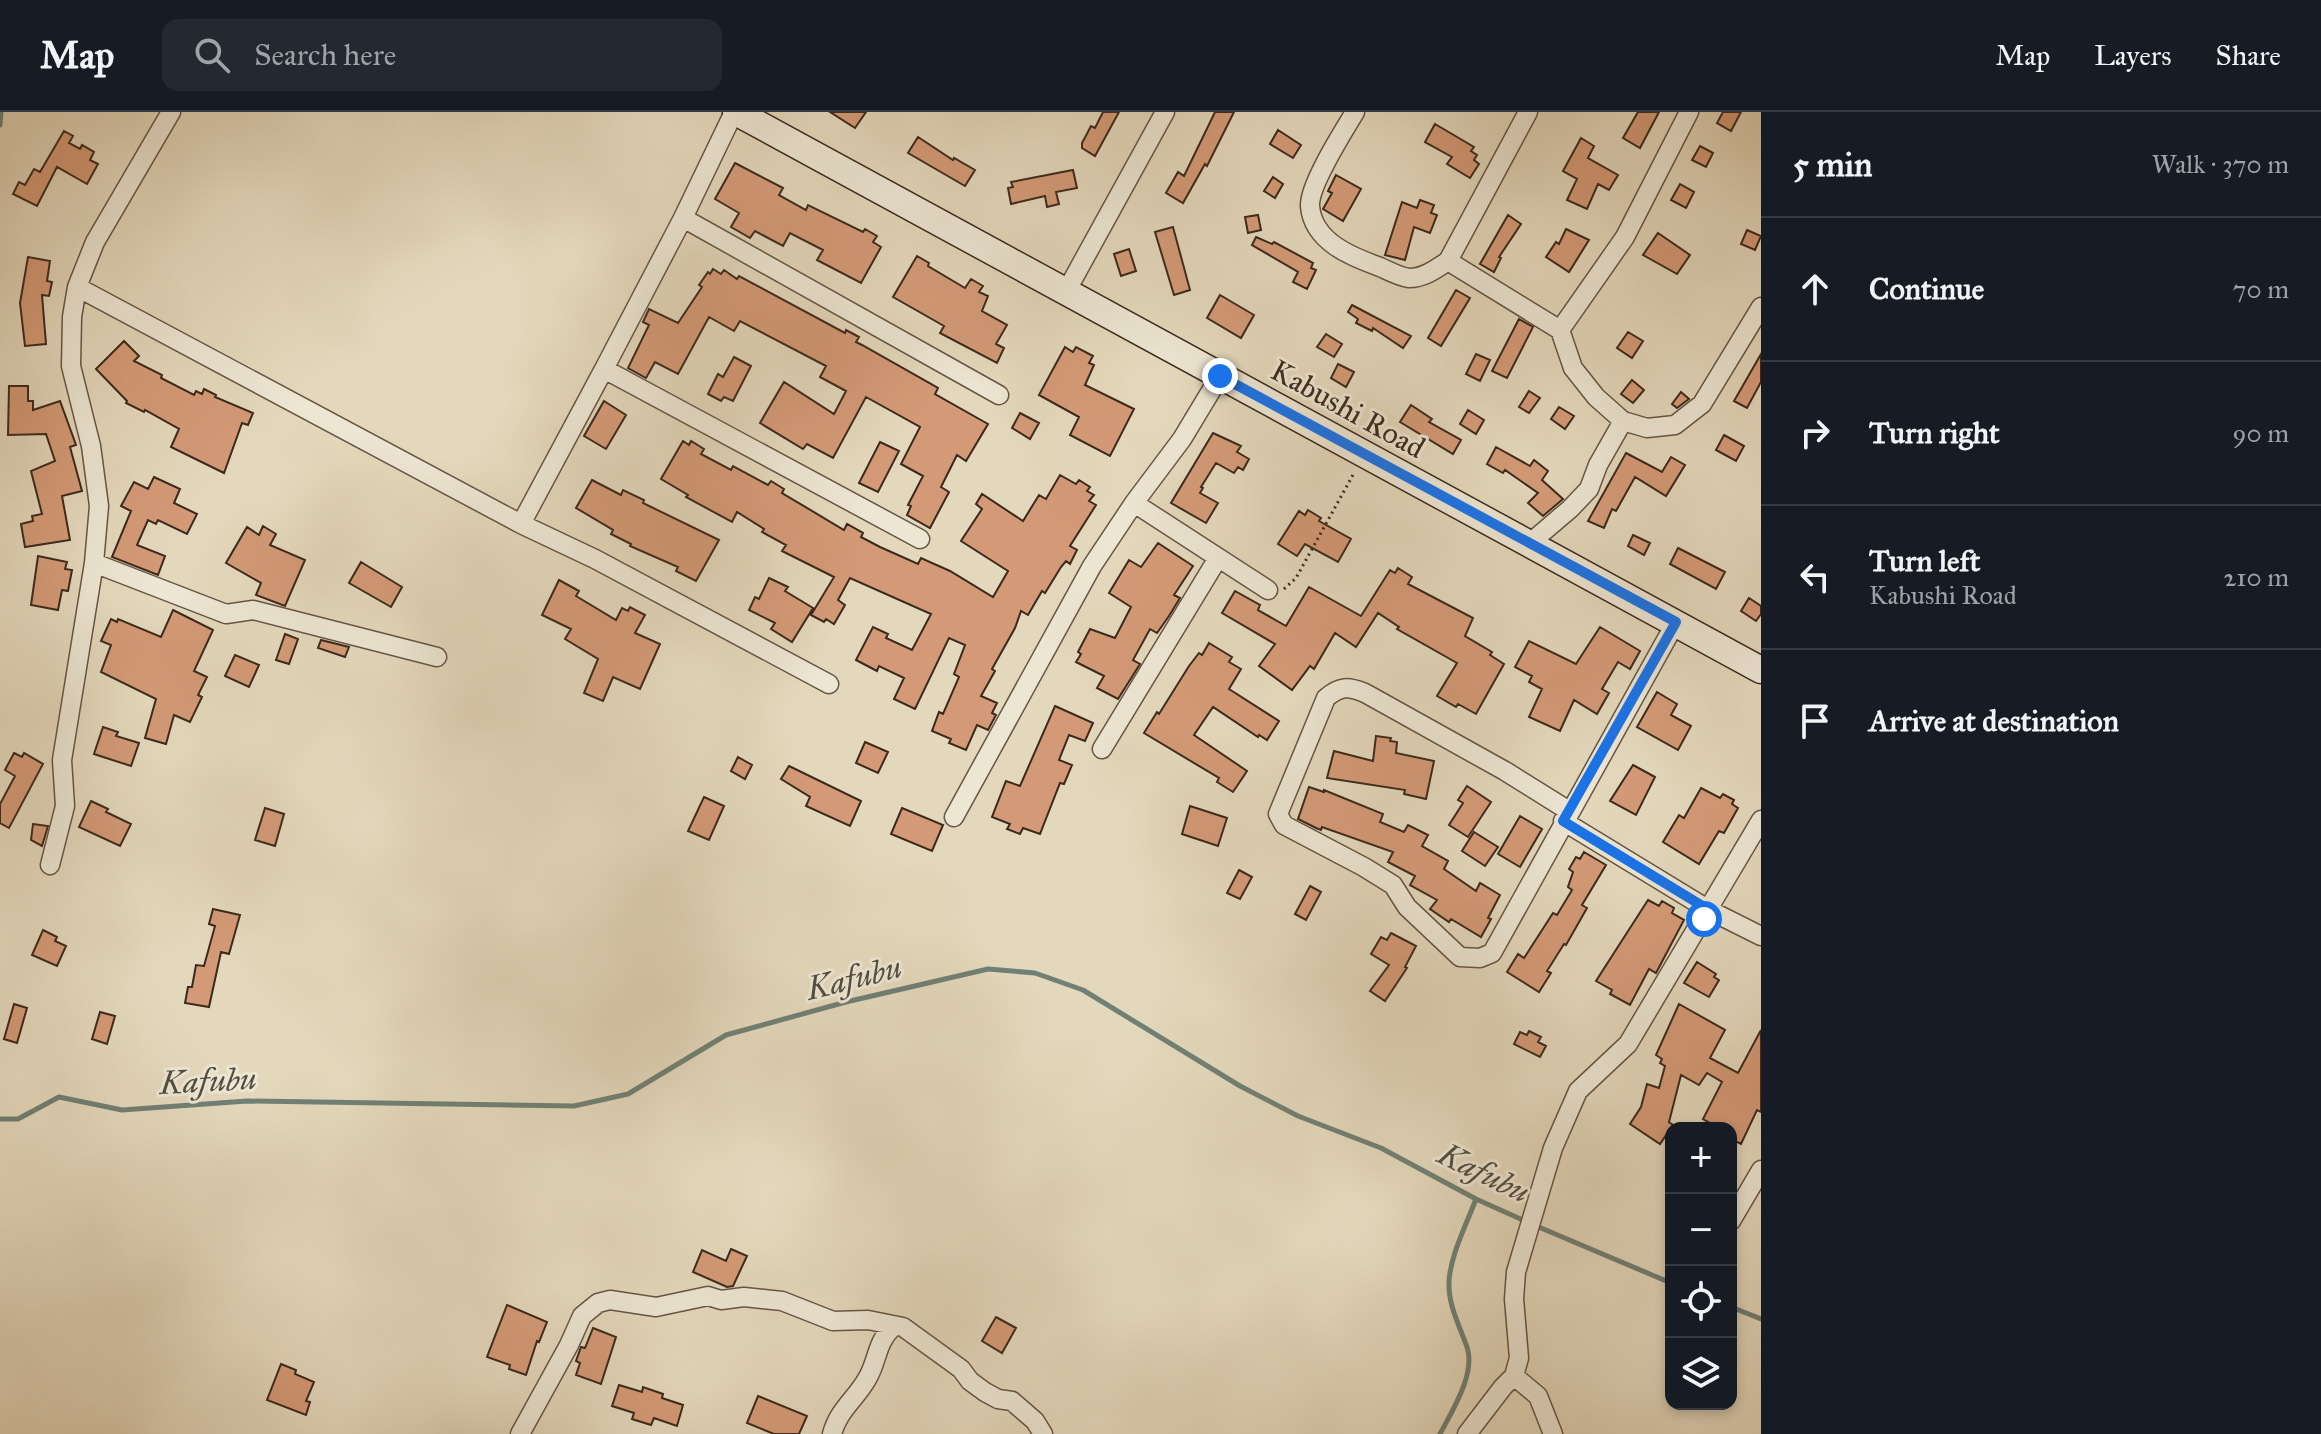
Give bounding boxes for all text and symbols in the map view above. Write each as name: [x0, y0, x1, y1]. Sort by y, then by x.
search box: [162, 19, 722, 91]
text: Map: [40, 32, 114, 78]
icon: search: [190, 33, 234, 77]
text: Search here: [254, 37, 396, 73]
text: Map: [1995, 38, 2050, 73]
text: Layers: [2094, 38, 2172, 73]
text: Share: [2216, 38, 2281, 73]
text: 5 min: [1793, 144, 1872, 185]
text: Walk · 370 m: [2152, 148, 2289, 180]
icon: ahead: [1793, 267, 1837, 311]
text: Continue: [1869, 271, 1984, 307]
text: 70 m: [2233, 273, 2289, 305]
street label: Kabushi Road: [1265, 352, 1431, 466]
route end: [1202, 358, 1238, 394]
icon: right: [1793, 411, 1837, 455]
text: Turn right: [1869, 415, 2000, 451]
text: 90 m: [2232, 417, 2289, 449]
text: Turn left: [1869, 543, 1980, 579]
icon: left: [1793, 555, 1837, 599]
text: 210 m: [2223, 561, 2289, 593]
text: Kabushi Road: [1869, 579, 2017, 611]
icon: arrive: [1793, 699, 1837, 743]
text: Arrive at destination: [1869, 703, 2119, 739]
route start: [1686, 901, 1722, 937]
water label: Kafubu: [800, 947, 906, 1009]
water label: Kafubu: [157, 1059, 257, 1103]
map controls: [1665, 1122, 1737, 1410]
button: +: [1665, 1122, 1737, 1194]
water label: Kafubu: [1430, 1133, 1536, 1212]
button: −: [1665, 1194, 1737, 1266]
button: locate: [1665, 1266, 1737, 1338]
button: layers: [1665, 1338, 1737, 1410]

